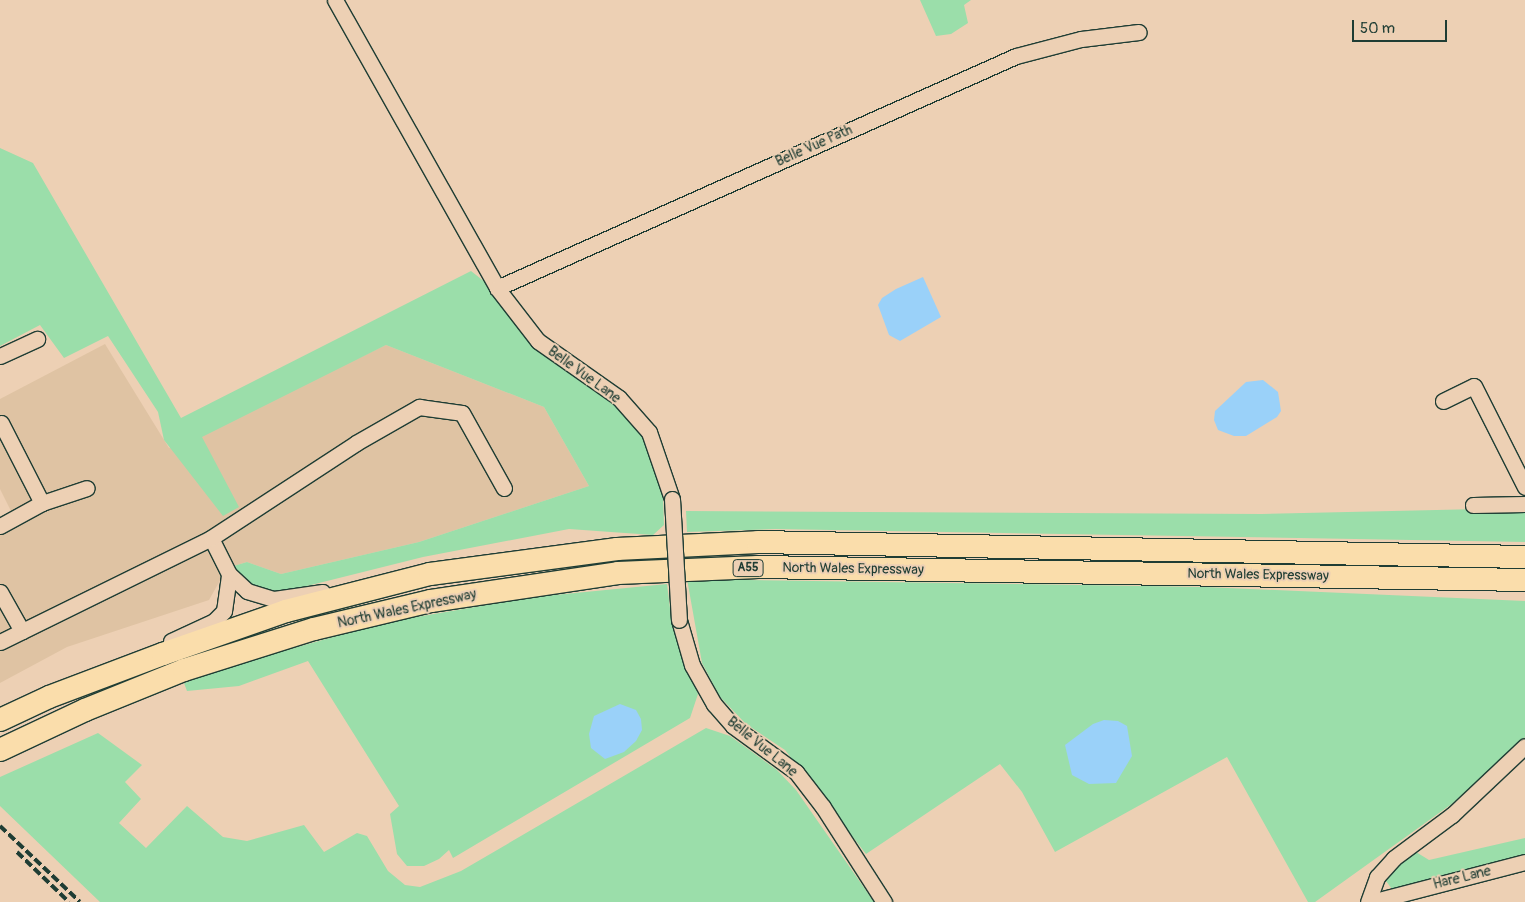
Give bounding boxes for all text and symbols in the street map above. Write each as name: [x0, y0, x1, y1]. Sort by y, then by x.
scale bar: [1355, 10, 1450, 42]
text: 50 m: [1360, 19, 1395, 38]
street label: Belle Vue Path: [773, 122, 855, 170]
street label: Belle Vue Lane: [544, 343, 624, 407]
road number: A55: [732, 558, 764, 578]
street label: North Wales Expressway: [782, 559, 924, 579]
street label: North Wales Expressway: [1187, 565, 1329, 585]
street label: North Wales Expressway: [336, 586, 478, 632]
street label: Belle Vue Lane: [723, 714, 801, 780]
street label: Hare Lane: [1431, 863, 1493, 893]

